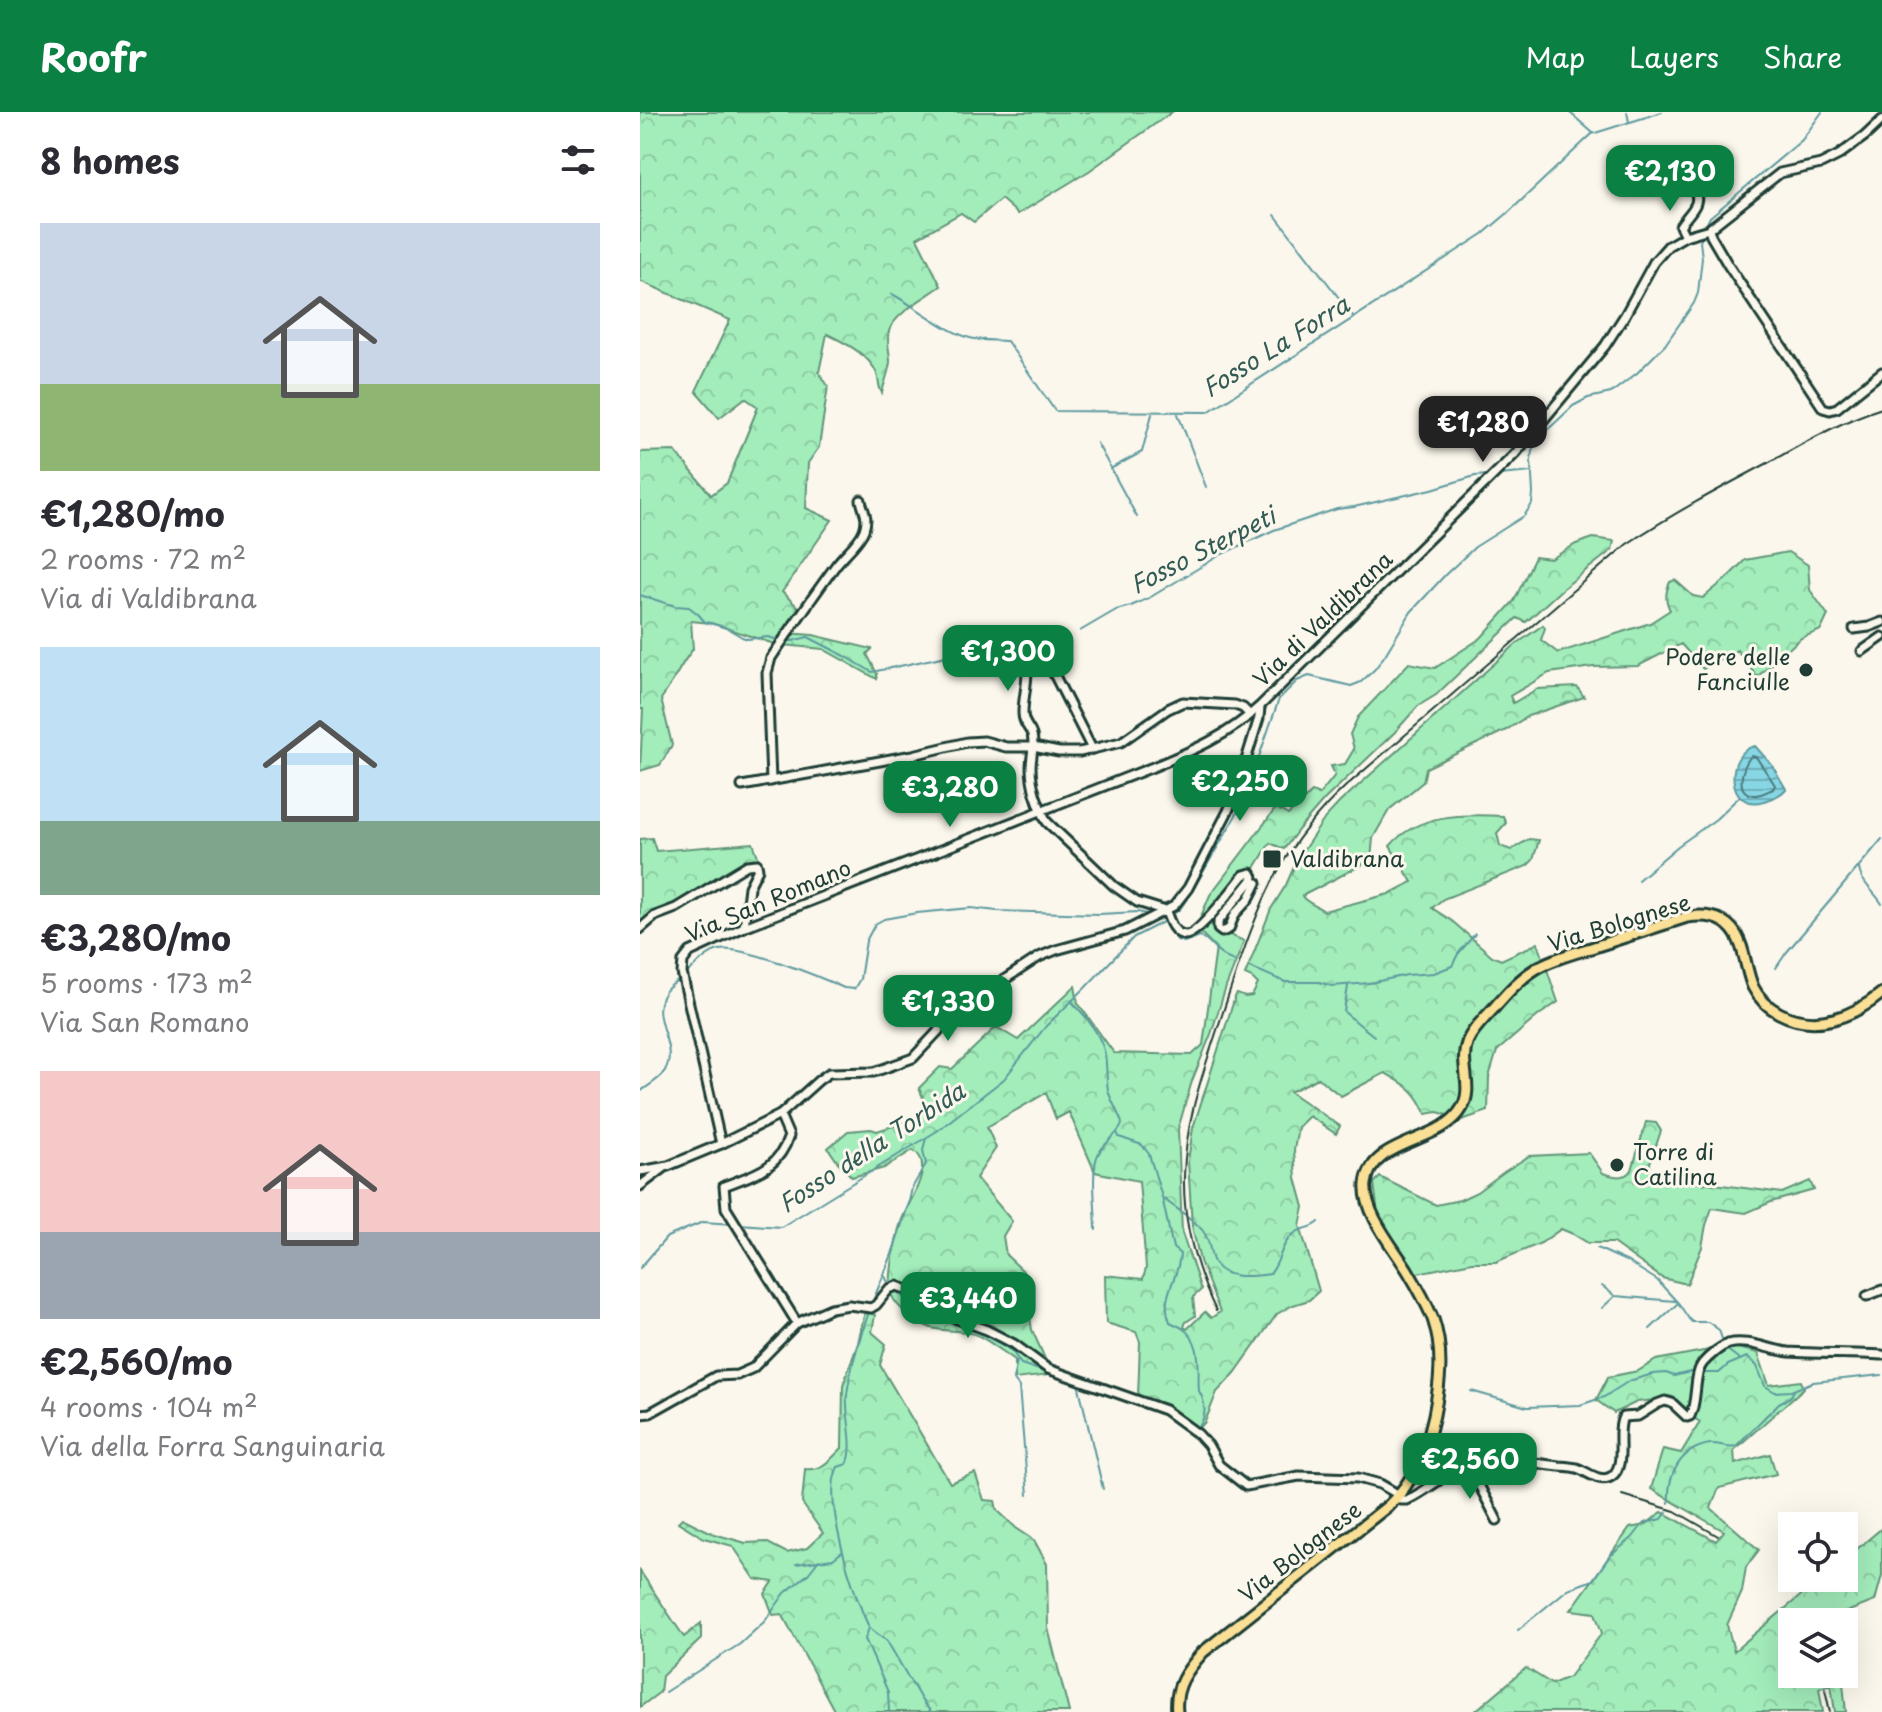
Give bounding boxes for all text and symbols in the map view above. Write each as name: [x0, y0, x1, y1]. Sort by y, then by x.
text: Roofr: [40, 28, 147, 85]
text: Map: [1525, 35, 1585, 78]
text: Layers: [1629, 35, 1719, 78]
text: Share: [1763, 35, 1842, 78]
text: 8 homes: [40, 134, 180, 186]
icon: filters: [556, 138, 600, 182]
pin: €2,130: [1605, 145, 1735, 213]
text: €2,130: [1624, 151, 1716, 190]
icon: home: [248, 275, 392, 419]
water label: Fosso La Forra: [1194, 285, 1356, 405]
pin: €1,280: [1418, 396, 1548, 464]
text: €1,280: [1437, 402, 1529, 441]
text: €1,280/mo: [40, 487, 225, 539]
water label: Fosso Sterpeti: [1123, 496, 1284, 601]
text: 2 rooms · 72 m²: [40, 539, 246, 578]
street label: Via di Valdibrana: [1245, 542, 1400, 693]
text: Via di Valdibrana: [40, 578, 257, 617]
pin: €1,300: [943, 625, 1073, 693]
text: €1,300: [960, 631, 1056, 670]
place label: Podere delle Fanciulle: [1665, 639, 1790, 697]
marker: Podere delle Fanciulle: [1797, 661, 1815, 679]
icon: home: [248, 699, 392, 843]
pin: €2,250: [1175, 755, 1305, 823]
pin: €3,280: [885, 761, 1015, 829]
text: €2,250: [1191, 761, 1289, 800]
text: €3,280: [901, 767, 999, 806]
place label: Valdibrana: [1290, 841, 1404, 874]
marker: Valdibrana: [1261, 848, 1283, 870]
street label: Via San Romano: [679, 850, 855, 949]
street label: Via Bolognese: [1543, 884, 1694, 959]
text: €3,280/mo: [40, 911, 231, 963]
text: 5 rooms · 173 m²: [40, 963, 253, 1002]
pin: €1,330: [883, 975, 1013, 1043]
text: €1,330: [901, 981, 995, 1020]
text: Via San Romano: [40, 1002, 249, 1041]
water label: Fosso della Torbida: [770, 1072, 972, 1220]
icon: home: [248, 1123, 392, 1267]
place label: Torre di Catilina: [1633, 1134, 1717, 1192]
marker: Torre di Catilina: [1608, 1156, 1626, 1174]
pin: €3,440: [903, 1272, 1033, 1340]
text: €3,440: [919, 1278, 1017, 1317]
text: €2,560/mo: [40, 1335, 233, 1387]
text: 4 rooms · 104 m²: [40, 1387, 258, 1426]
text: Via della Forra Sanguinaria: [40, 1426, 385, 1465]
pin: €2,560: [1405, 1433, 1535, 1501]
text: €2,560: [1421, 1439, 1519, 1478]
street label: Via Bolognese: [1231, 1492, 1367, 1609]
map controls: [1778, 1512, 1858, 1688]
button: locate: [1778, 1512, 1858, 1592]
button: layers: [1778, 1608, 1858, 1688]

